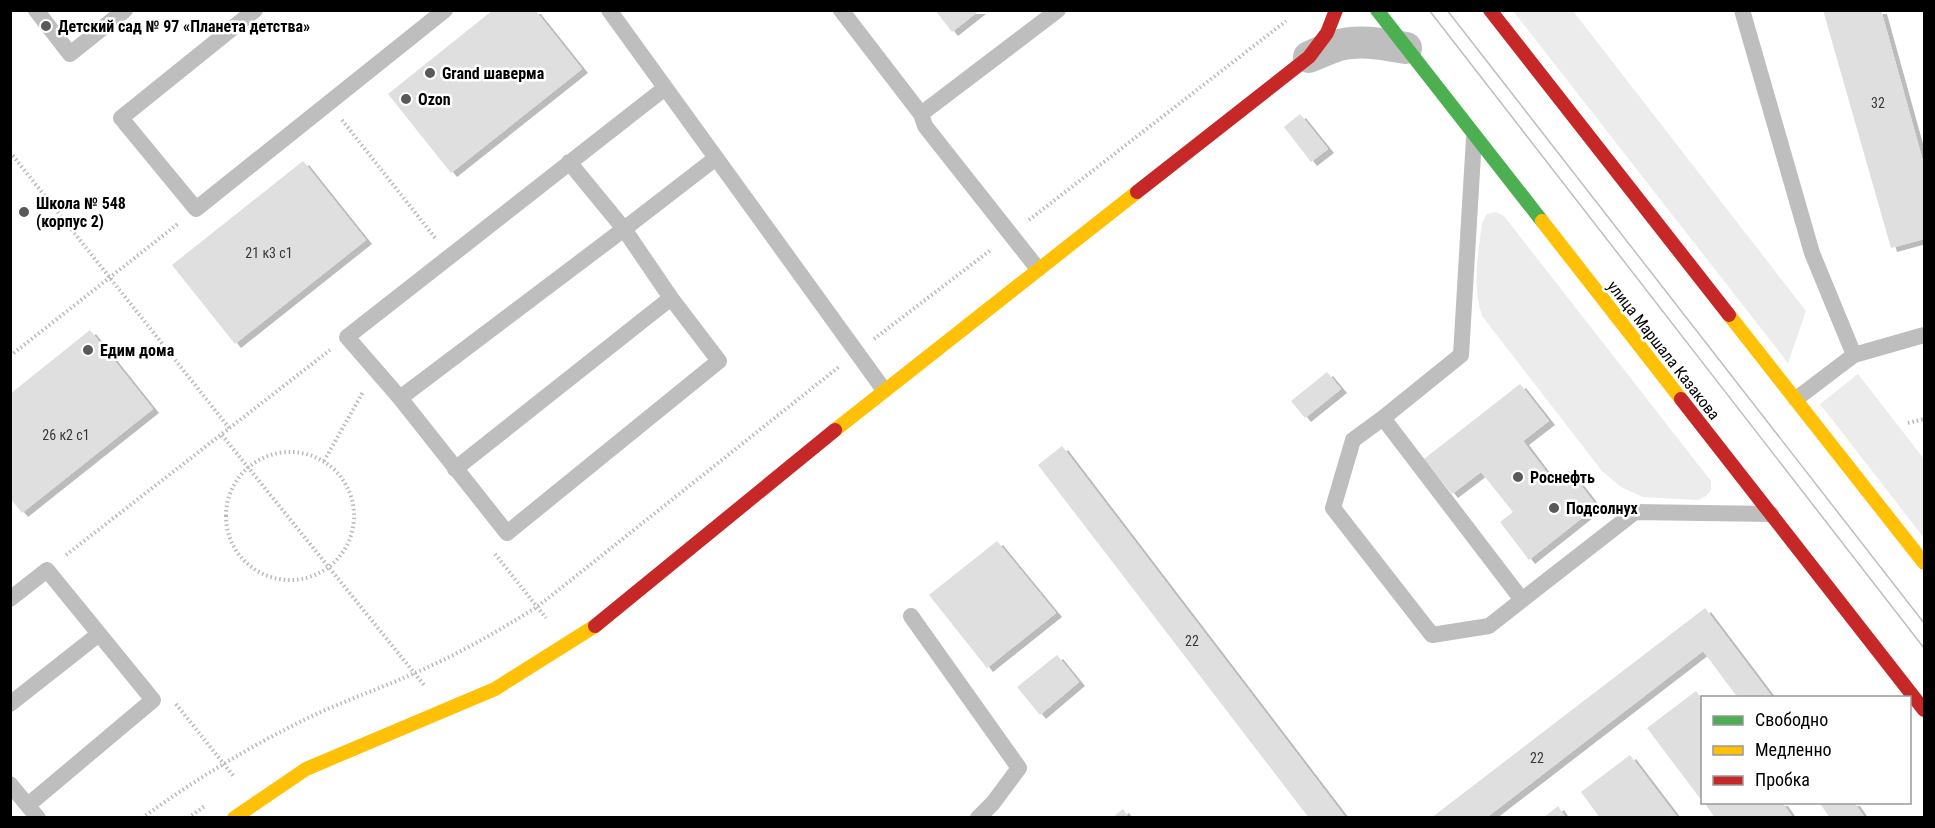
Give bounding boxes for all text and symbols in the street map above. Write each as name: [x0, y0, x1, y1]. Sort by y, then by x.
place label: Детский сад № 97 «Планета детства»: [58, 17, 310, 36]
marker: Детский сад № 97 «Планета детства»: [39, 19, 53, 33]
place label: Grand шаверма: [442, 64, 545, 83]
marker: Grand шаверма: [423, 66, 437, 80]
place label: Ozon: [418, 90, 451, 109]
marker: Ozon: [399, 92, 413, 106]
house number: 32: [1871, 95, 1885, 111]
place label: Школа № 548 (корпус 2): [36, 194, 126, 231]
marker: Школа № 548 (корпус 2): [17, 205, 31, 219]
house number: 21 к3 с1: [245, 245, 293, 261]
street label: улица Маршала Казакова: [1603, 277, 1724, 424]
place label: Едим дома: [100, 341, 175, 360]
marker: Едим дома: [81, 343, 95, 357]
house number: 26 к2 с1: [42, 427, 90, 443]
place label: Роснефть: [1530, 468, 1595, 487]
marker: Роснефть: [1511, 470, 1525, 484]
place label: Подсолнух: [1566, 499, 1639, 518]
marker: Подсолнух: [1547, 501, 1561, 515]
house number: 22: [1185, 633, 1199, 649]
legend: [1701, 696, 1911, 804]
text: Свободно: [1755, 709, 1828, 730]
text: Медленно: [1755, 739, 1832, 760]
house number: 22: [1530, 750, 1544, 766]
text: Пробка: [1755, 769, 1810, 790]

